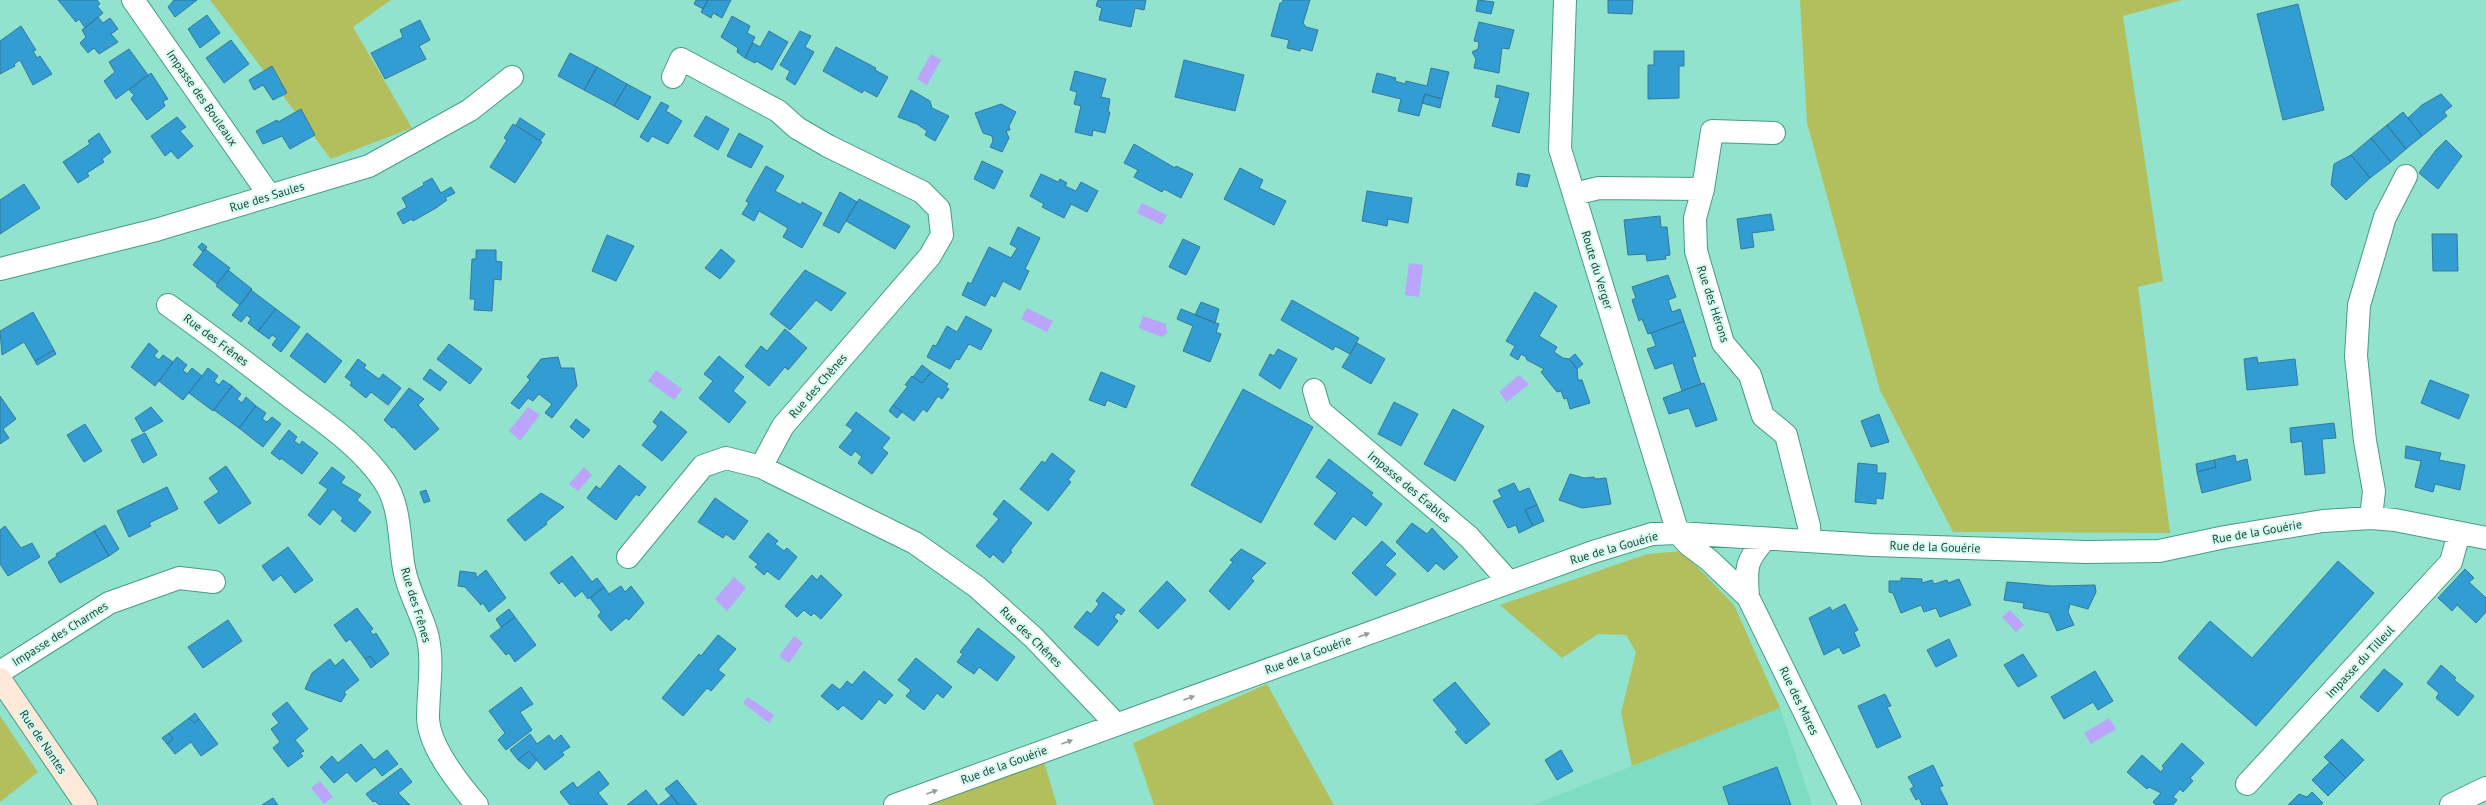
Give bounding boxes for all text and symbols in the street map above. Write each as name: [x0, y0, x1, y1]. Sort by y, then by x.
street label: Impasse des Bouleaux: [164, 47, 241, 149]
street label: Rue des Saules: [228, 178, 306, 215]
street label: Route du Verger: [1578, 229, 1617, 311]
street label: Rue des Hérons: [1694, 264, 1733, 344]
street label: Rue des Frênes: [181, 310, 252, 369]
street label: Rue des Chênes: [785, 350, 850, 421]
street label: Impasse des Érables: [1365, 448, 1454, 526]
street label: Rue de la Gouérie: [2211, 516, 2303, 547]
street label: Rue de la Gouérie: [1568, 528, 1660, 567]
street label: Rue de la Gouérie: [1889, 537, 1981, 556]
street label: Rue des Frênes: [398, 566, 435, 644]
street label: Impasse des Charmes: [9, 598, 110, 669]
street label: Rue des Chênes: [997, 603, 1066, 670]
street label: Impasse du Tilleul: [2322, 622, 2397, 701]
street label: Rue de la Gouérie: [1263, 632, 1353, 677]
one-way arrow: [1359, 632, 1371, 638]
street label: Rue des Mares: [1776, 664, 1822, 737]
one-way arrow: [1184, 694, 1196, 700]
street label: Rue de Nantes: [16, 707, 70, 777]
one-way arrow: [1062, 739, 1074, 745]
street label: Rue de la Gouérie: [959, 742, 1049, 787]
one-way arrow: [926, 788, 938, 794]

